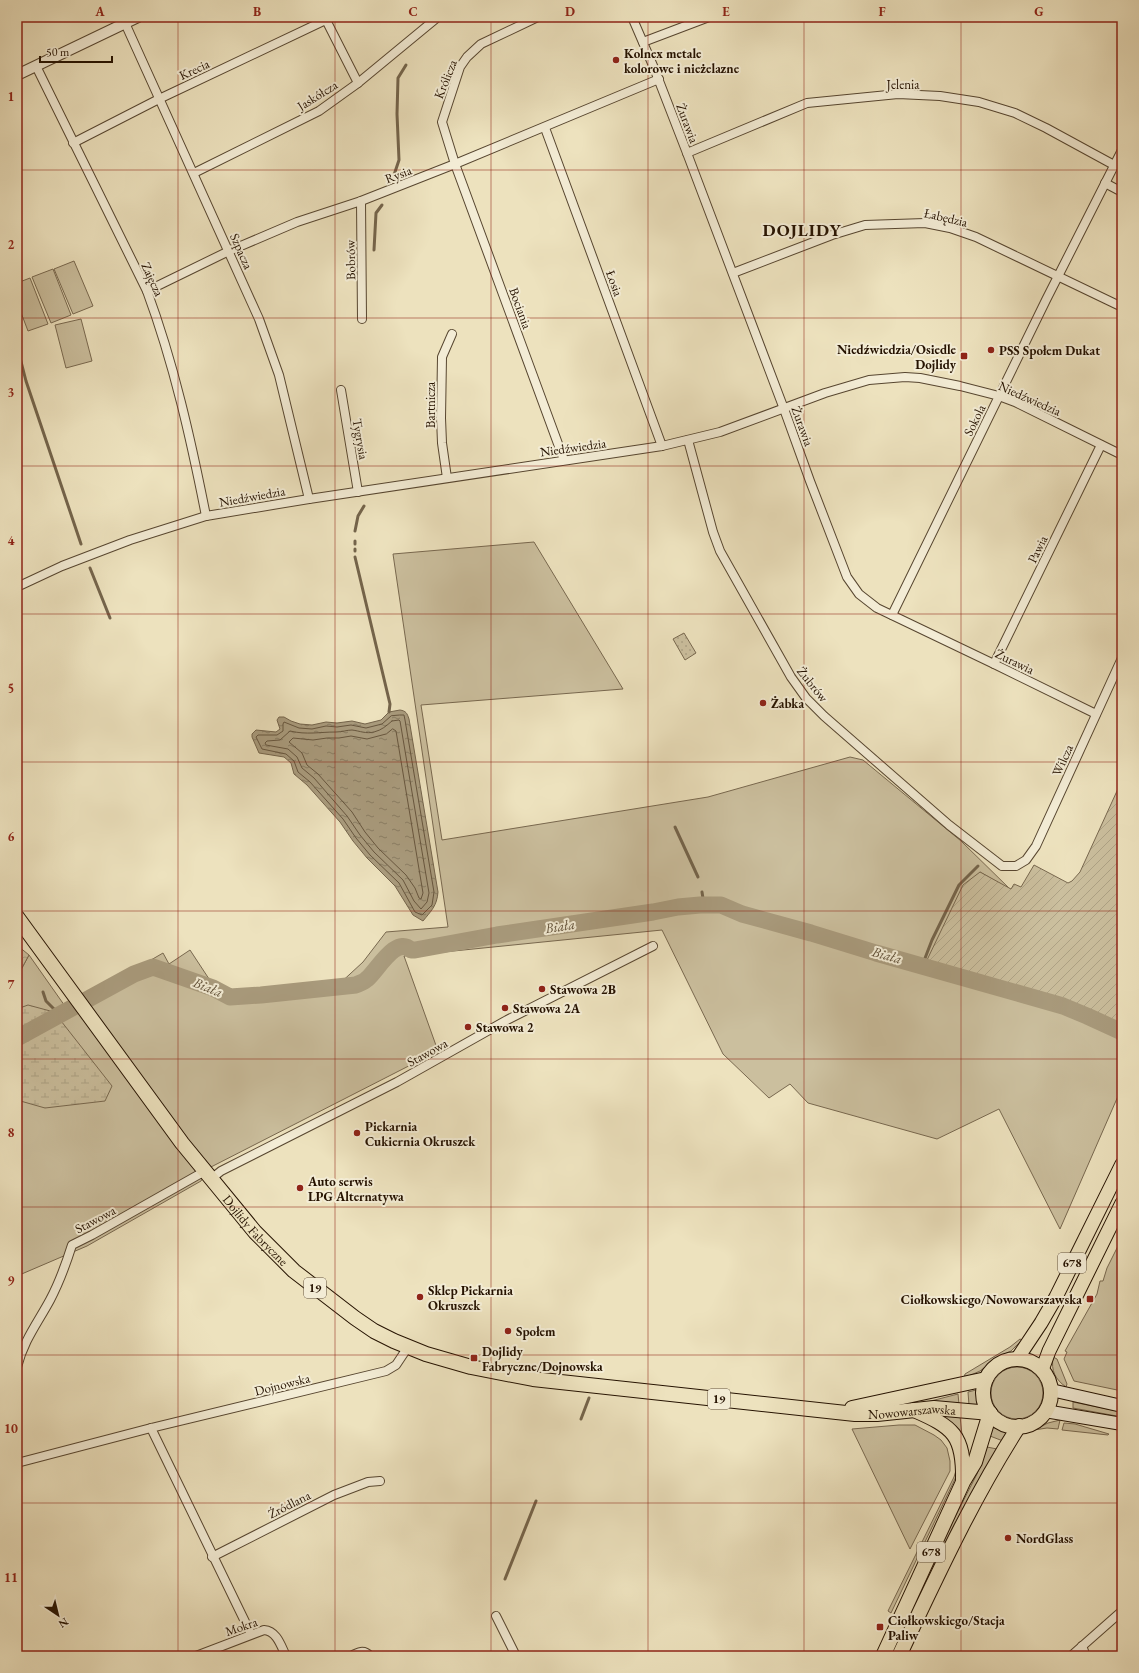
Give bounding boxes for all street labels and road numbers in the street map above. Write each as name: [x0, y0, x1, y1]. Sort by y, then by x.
street label: Krecia: [176, 55, 213, 84]
street label: Królicza: [430, 56, 461, 101]
street label: Jaskółcza: [293, 76, 341, 115]
street label: Jelenia: [886, 76, 920, 93]
street label: Żurawia: [672, 101, 703, 146]
street label: Rysia: [382, 161, 415, 187]
street label: Łabędzia: [922, 204, 970, 231]
street label: Szpacza: [226, 231, 257, 273]
street label: Bobrów: [342, 240, 359, 280]
street label: Zajęcza: [137, 259, 168, 300]
street label: Łosia: [602, 268, 627, 299]
street label: Bociania: [505, 285, 536, 332]
street label: Niedźwiedzia: [996, 377, 1065, 420]
street label: Bartnicza: [422, 381, 439, 428]
street label: Sokola: [960, 401, 990, 439]
street label: Żurawia: [787, 404, 818, 449]
street label: Tygrysia: [349, 417, 373, 462]
street label: Niedźwiedzia: [539, 434, 608, 461]
street label: Niedźwiedzia: [218, 482, 287, 511]
street label: Pawia: [1024, 532, 1052, 566]
street label: Żurawia: [993, 645, 1038, 678]
street label: Żubrów: [793, 663, 832, 706]
street label: Wilcza: [1048, 741, 1077, 779]
street label: Stawowa: [404, 1034, 451, 1070]
street label: Dojlidy Fabryczne: [219, 1191, 292, 1270]
street label: Stawowa: [72, 1201, 119, 1237]
road number: 678: [1058, 1253, 1086, 1273]
road number: 19: [304, 1278, 326, 1298]
street label: Dojnowska: [253, 1369, 312, 1400]
road number: 19: [708, 1389, 730, 1409]
street label: Nowowarszawska: [868, 1400, 957, 1423]
street label: Źródlana: [265, 1486, 314, 1522]
road number: 678: [917, 1542, 945, 1562]
street label: Mokra: [223, 1613, 260, 1640]

